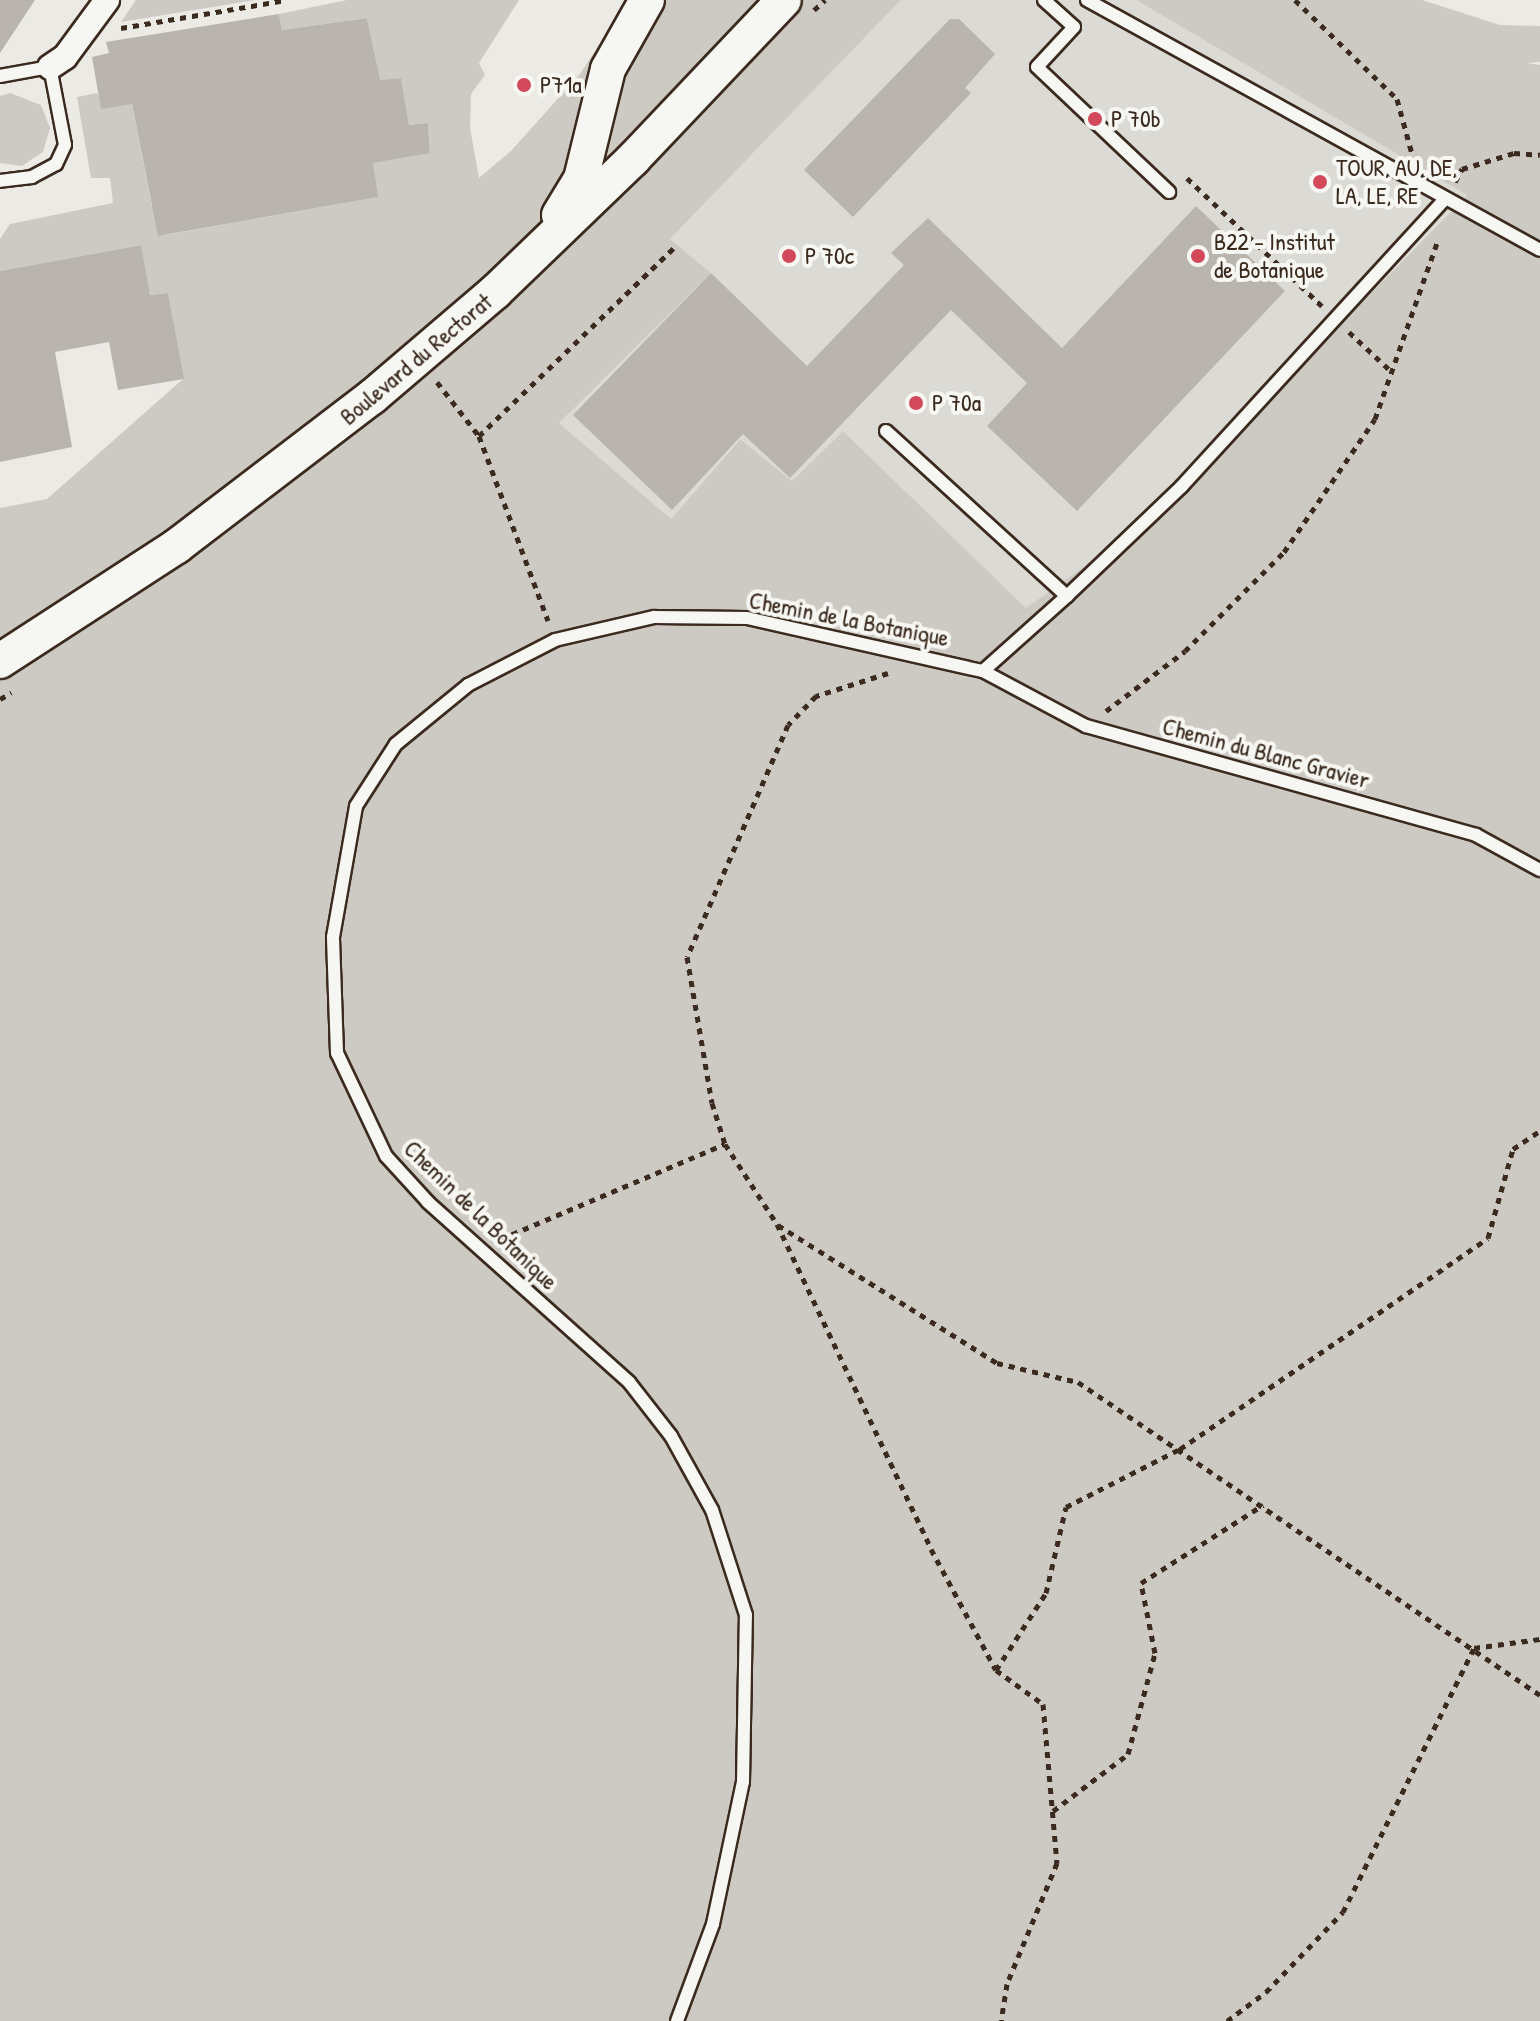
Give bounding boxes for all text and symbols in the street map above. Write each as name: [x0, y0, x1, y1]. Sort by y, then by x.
place label: P71a: [540, 71, 582, 99]
marker: P71a: [515, 76, 533, 94]
place label: P 70b: [1111, 105, 1161, 133]
marker: P 70b: [1086, 110, 1104, 128]
place label: TOUR, AU, DE, LA, LE, RE: [1336, 154, 1457, 210]
marker: TOUR, AU, DE, LA, LE, RE: [1311, 173, 1329, 191]
place label: B22 - Institut de Botanique: [1214, 228, 1335, 284]
place label: P 70c: [805, 242, 854, 270]
marker: P 70c: [780, 247, 798, 265]
marker: B22 - Institut de Botanique: [1189, 247, 1207, 265]
street label: Boulevard du Rectorat: [334, 287, 498, 431]
place label: P 70a: [932, 389, 981, 417]
marker: P 70a: [907, 394, 925, 412]
street label: Chemin de la Botanique: [747, 586, 951, 652]
street label: Chemin du Blanc Gravier: [1159, 712, 1373, 794]
street label: Chemin de la Botanique: [398, 1134, 564, 1296]

